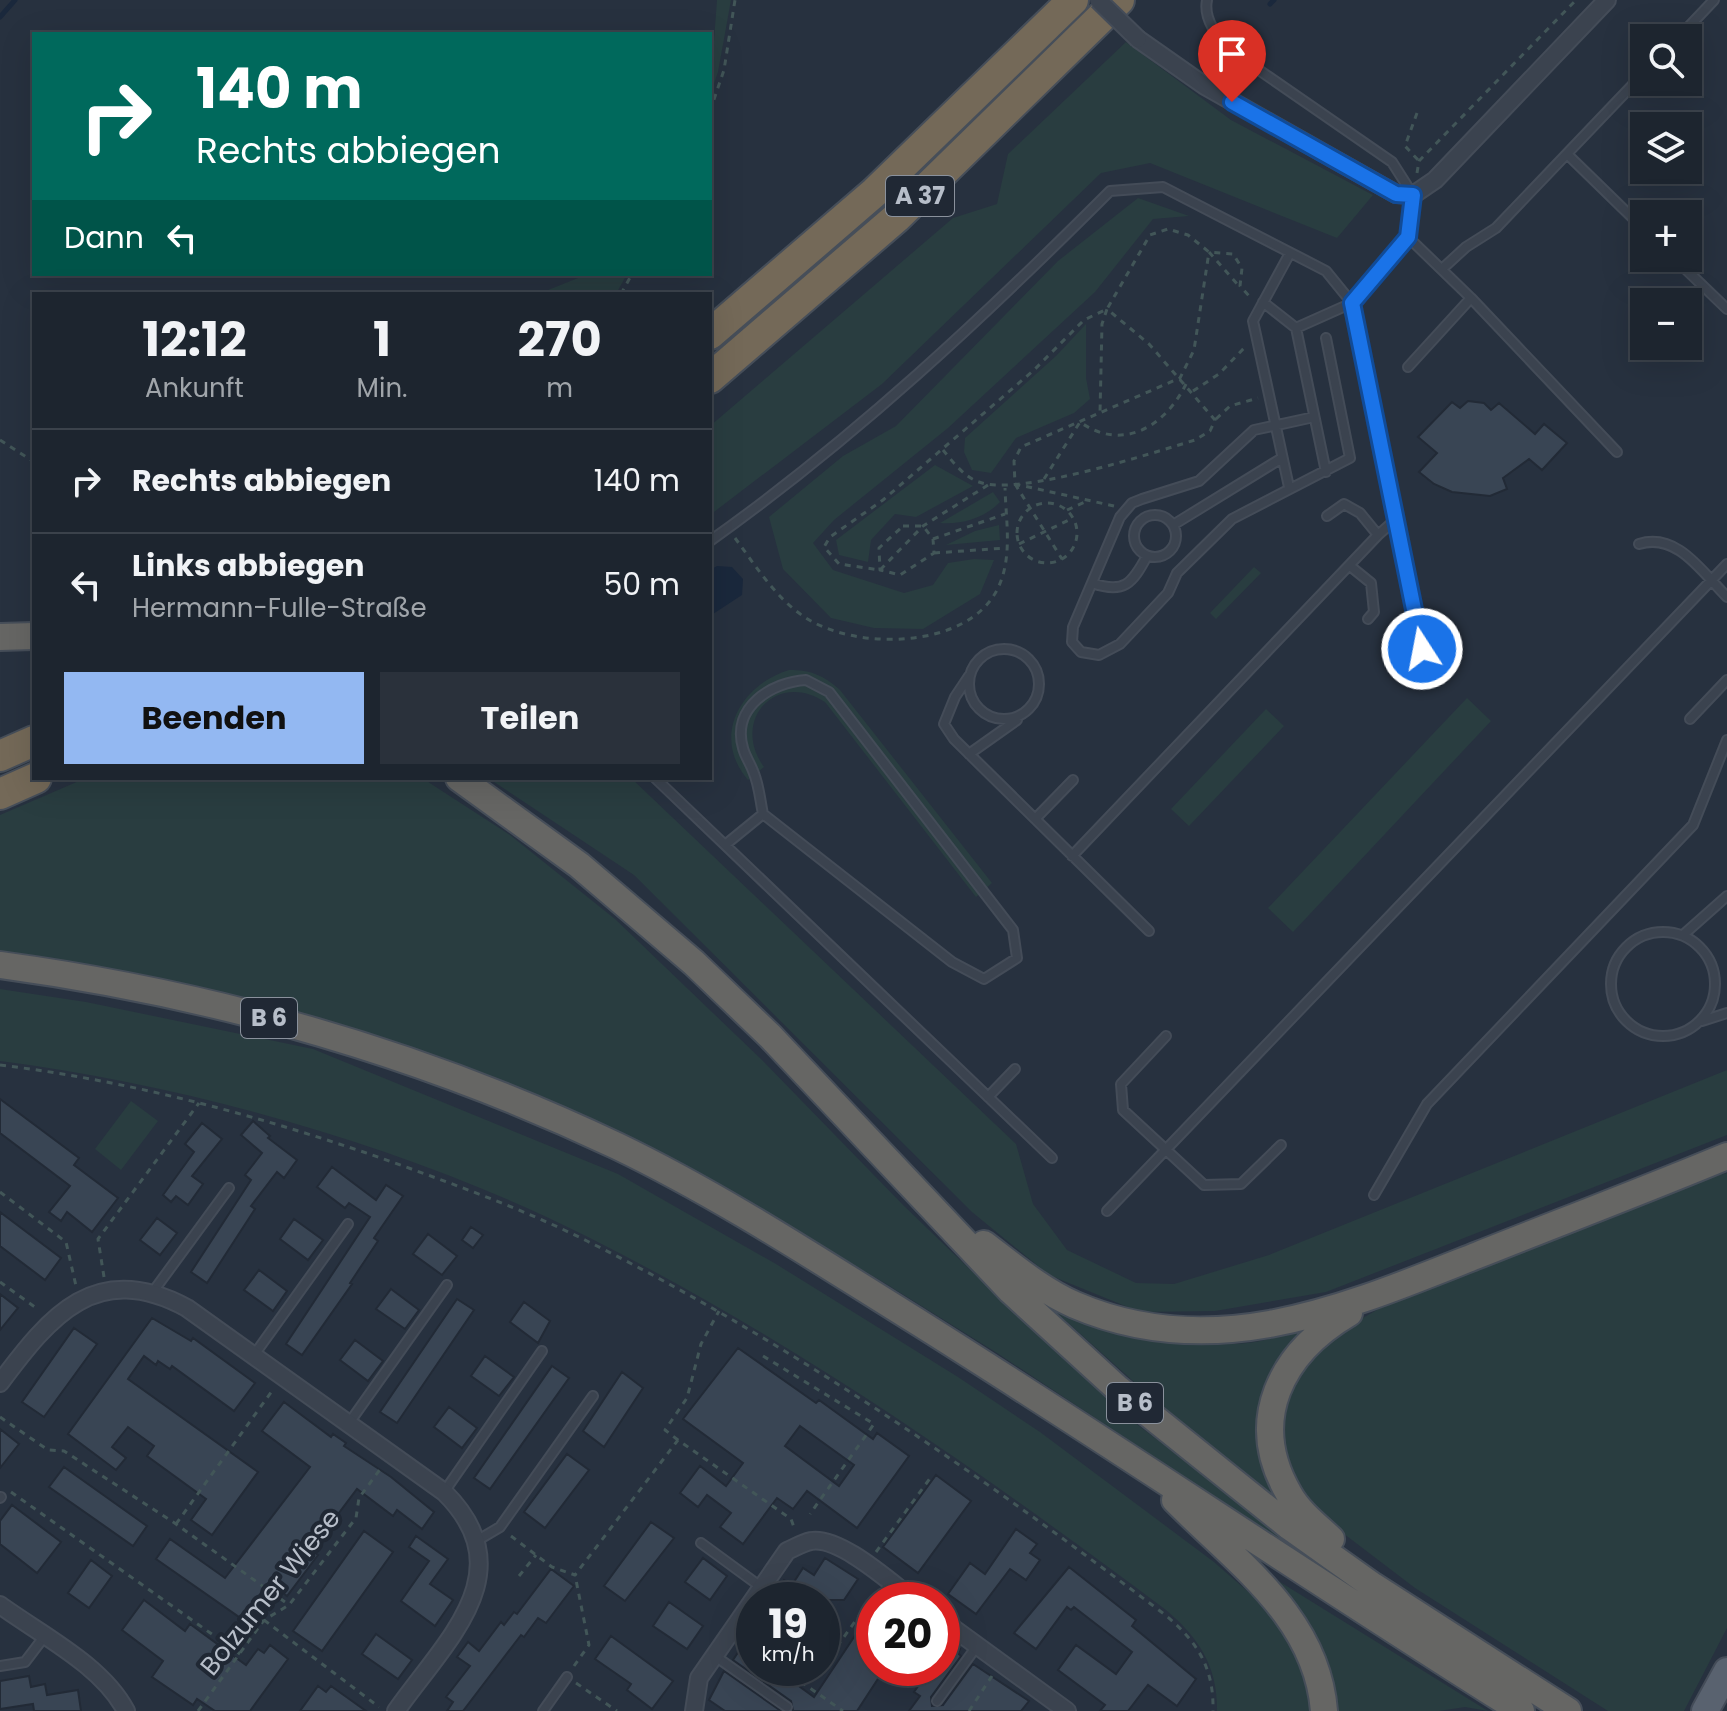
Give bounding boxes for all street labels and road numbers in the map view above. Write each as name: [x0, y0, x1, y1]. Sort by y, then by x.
road number: A 37: [886, 176, 954, 216]
road number: B 6: [241, 998, 297, 1038]
road number: B 6: [1107, 1383, 1163, 1423]
street label: Bolzumer Wiese: [192, 1501, 348, 1683]

